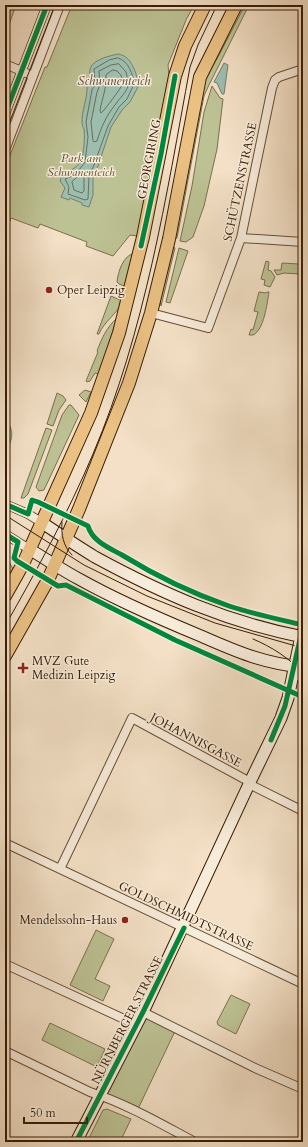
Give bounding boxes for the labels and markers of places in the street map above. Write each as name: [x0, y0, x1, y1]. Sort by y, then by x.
place label: Oper Leipzig: [57, 282, 125, 298]
marker: Oper Leipzig: [44, 285, 54, 295]
place label: MVZ Gute Medizin Leipzig: [32, 653, 116, 683]
marker: MVZ Gute Medizin Leipzig: [17, 662, 29, 674]
place label: Mendelssohn-Haus: [19, 912, 117, 928]
marker: Mendelssohn-Haus: [120, 915, 130, 925]

